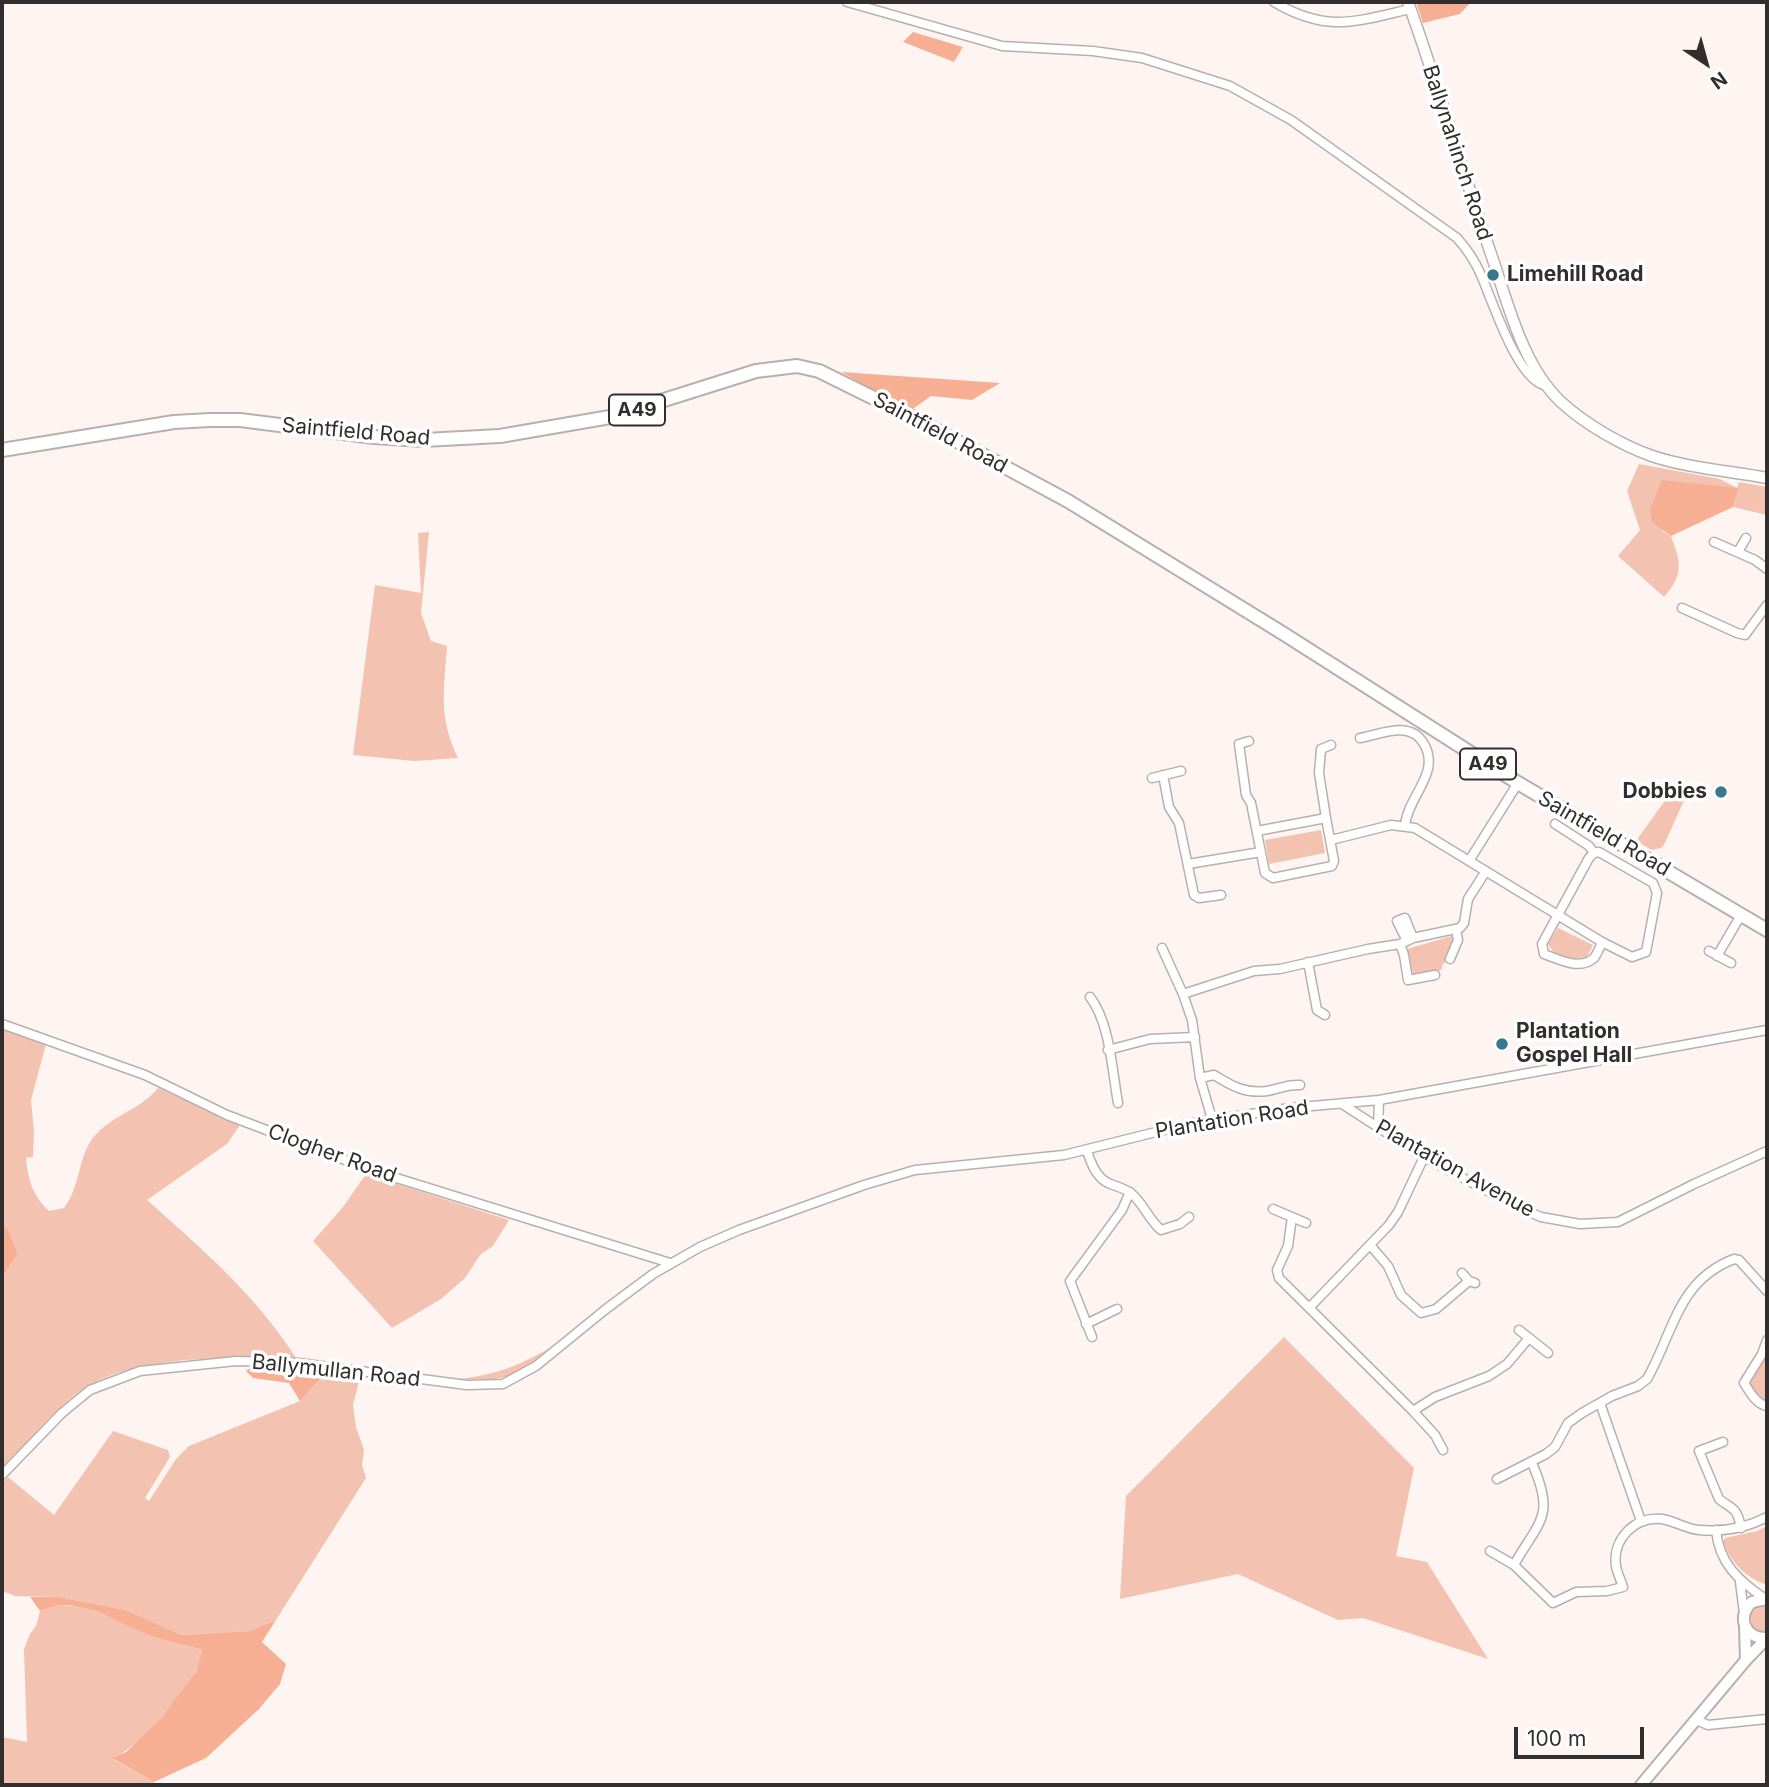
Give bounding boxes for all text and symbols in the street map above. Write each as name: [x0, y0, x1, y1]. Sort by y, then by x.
north arrow: [1671, 28, 1741, 98]
street label: Ballynahinch Road: [1417, 62, 1497, 244]
text: N: [1706, 67, 1731, 94]
place label: Limehill Road: [1507, 262, 1643, 288]
marker: Limehill Road: [1485, 267, 1501, 283]
street label: Saintfield Road: [868, 387, 1012, 479]
road number: A49: [609, 394, 665, 426]
street label: Saintfield Road: [281, 413, 431, 451]
road number: A49: [1460, 748, 1516, 779]
place label: Dobbies: [1623, 779, 1707, 805]
marker: Dobbies: [1713, 784, 1729, 800]
street label: Saintfield Road: [1533, 786, 1675, 882]
place label: Plantation Gospel Hall: [1516, 1019, 1632, 1069]
marker: Plantation Gospel Hall: [1494, 1036, 1510, 1052]
street label: Plantation Road: [1153, 1095, 1311, 1145]
street label: Plantation Avenue: [1371, 1115, 1539, 1223]
street label: Clogher Road: [264, 1119, 400, 1189]
street label: Ballymullan Road: [250, 1350, 422, 1392]
scale bar: [1517, 1714, 1646, 1758]
text: 100 m: [1527, 1726, 1586, 1751]

